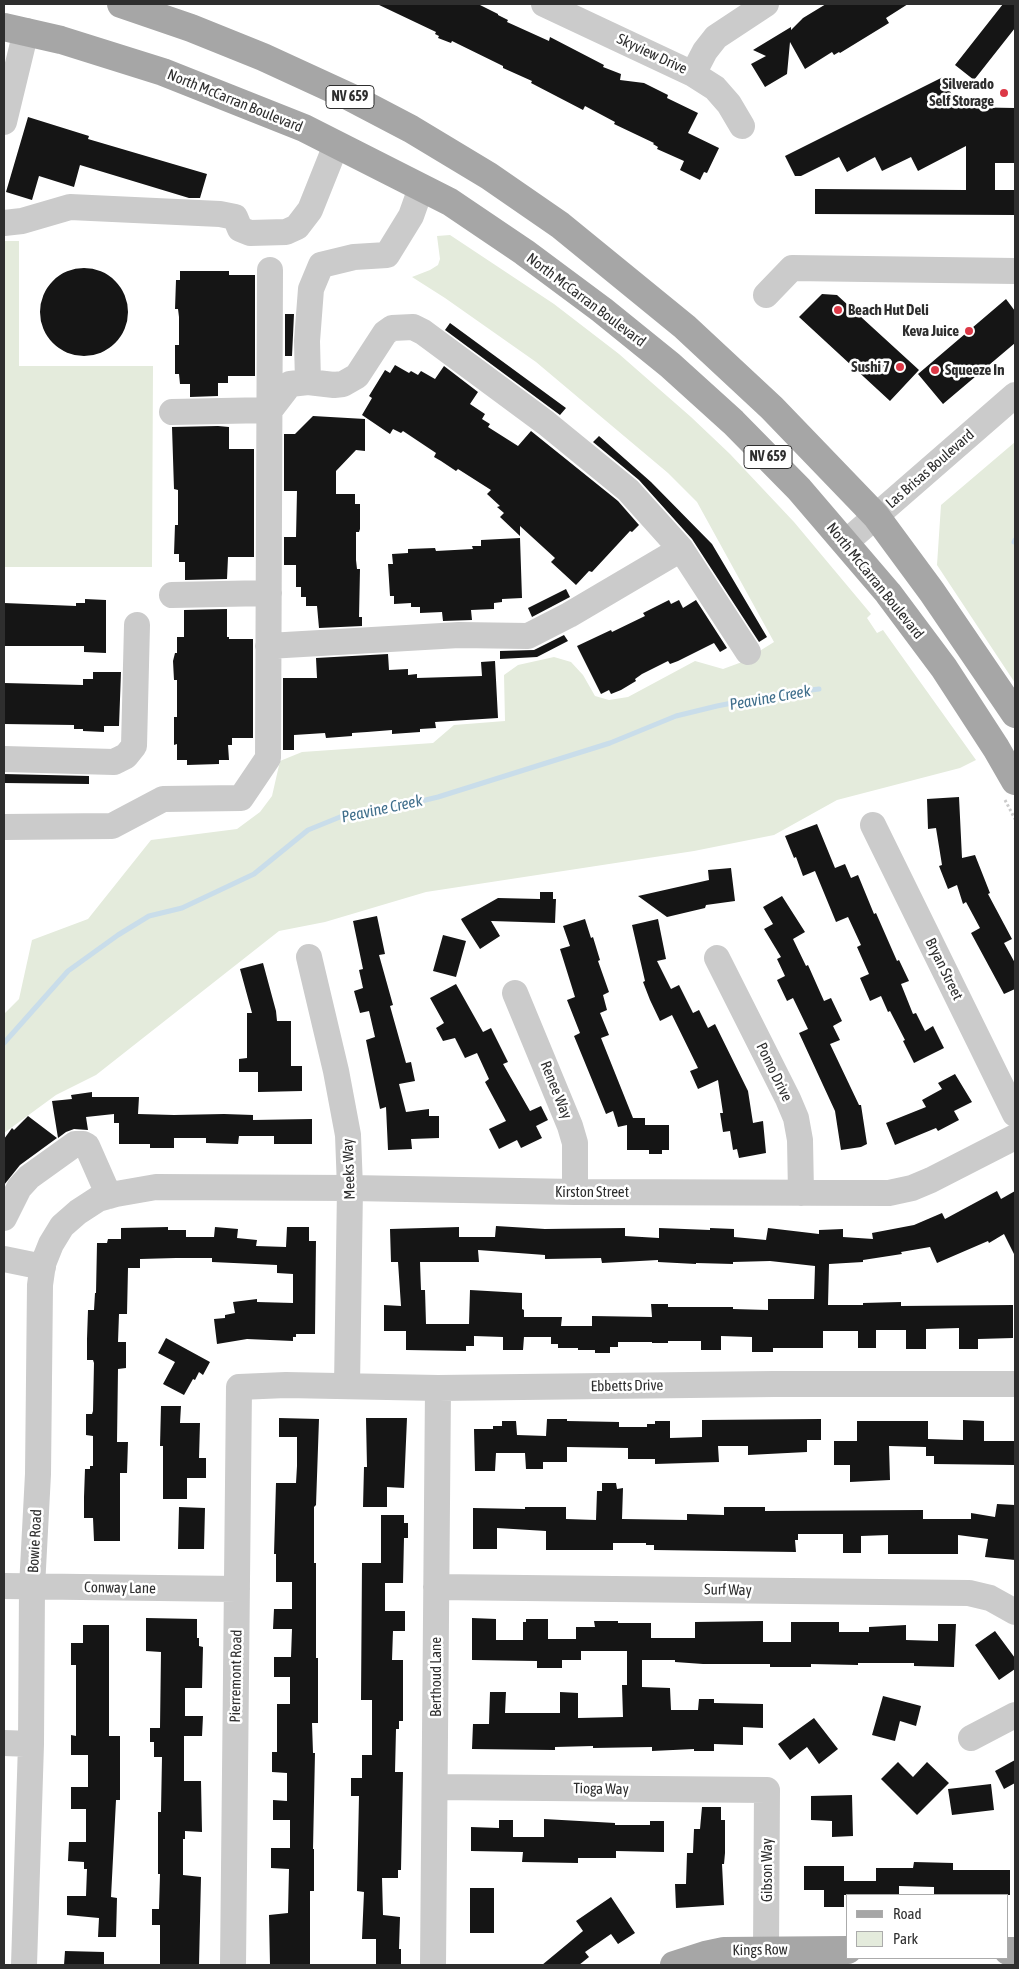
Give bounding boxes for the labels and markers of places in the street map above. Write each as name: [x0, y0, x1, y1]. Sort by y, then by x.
place label: Silverado Self Storage: [929, 75, 994, 110]
marker: Silverado Self Storage: [998, 87, 1010, 99]
place label: Beach Hut Deli: [848, 301, 929, 319]
marker: Beach Hut Deli: [832, 304, 844, 316]
place label: Keva Juice: [902, 322, 959, 340]
marker: Keva Juice: [963, 325, 975, 337]
place label: Sushi 7: [851, 358, 890, 376]
marker: Sushi 7: [894, 361, 906, 373]
place label: Squeeze In: [945, 361, 1004, 379]
marker: Squeeze In: [929, 364, 941, 376]

